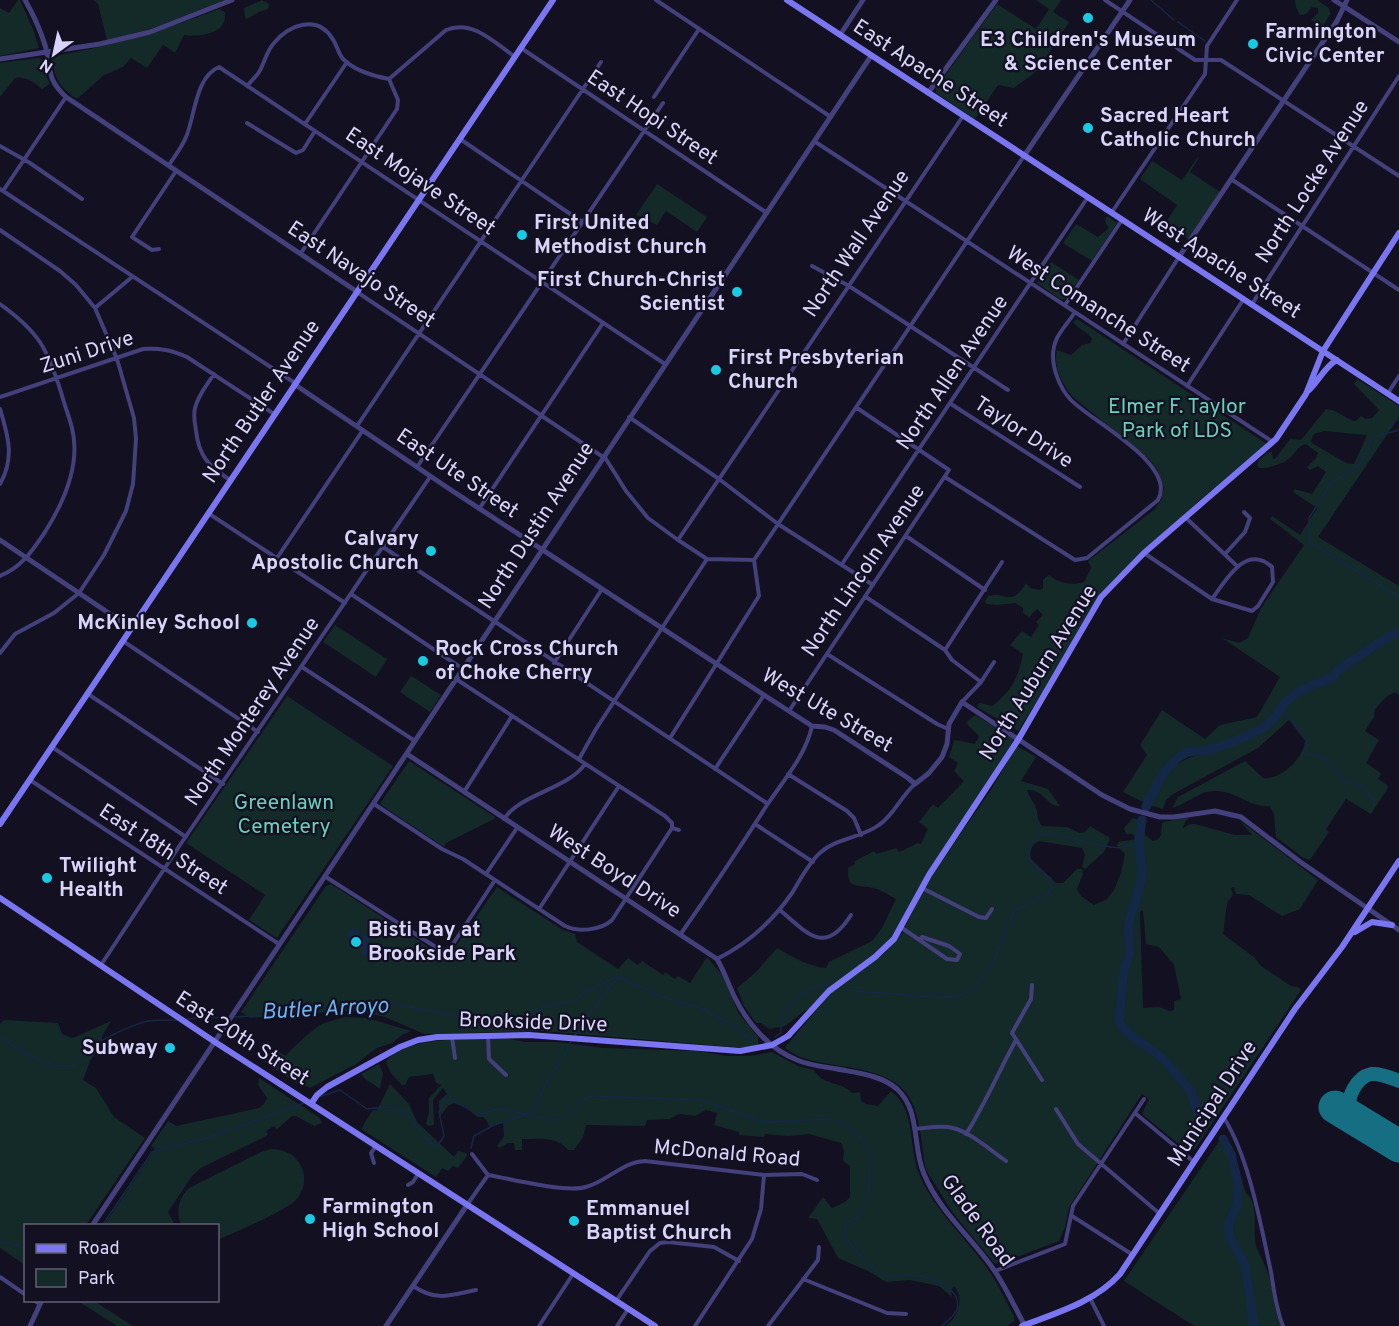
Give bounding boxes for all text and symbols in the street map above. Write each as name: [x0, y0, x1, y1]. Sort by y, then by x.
marker: E3 Children's Museum & Science Center: [1081, 11, 1095, 25]
street label: East Apache Street: [847, 14, 1013, 134]
place label: Farmington Civic Center: [1265, 19, 1385, 70]
north arrow: [24, 24, 84, 84]
place label: E3 Children's Museum & Science Center: [980, 27, 1196, 78]
marker: Farmington Civic Center: [1246, 37, 1260, 51]
text: N: [37, 53, 57, 76]
street label: East Hopi Street: [581, 64, 723, 172]
street label: North Locke Avenue: [1250, 95, 1376, 269]
place label: Sacred Heart Catholic Church: [1100, 103, 1256, 154]
marker: Sacred Heart Catholic Church: [1081, 121, 1095, 135]
street label: East Mojave Street: [340, 122, 500, 242]
street label: North Wall Avenue: [798, 165, 916, 323]
street label: West Apache Street: [1136, 202, 1306, 326]
place label: First United Methodist Church: [534, 210, 707, 261]
street label: East Navajo Street: [282, 215, 440, 335]
marker: First United Methodist Church: [515, 228, 529, 242]
street label: West Comanche Street: [1001, 240, 1195, 380]
place label: First Church-Christ Scientist: [537, 267, 725, 318]
marker: First Church-Christ Scientist: [730, 285, 744, 299]
street label: North Allen Avenue: [891, 290, 1015, 456]
street label: North Butler Avenue: [197, 315, 327, 489]
street label: Zuni Drive: [37, 325, 137, 381]
place label: First Presbyterian Church: [728, 345, 904, 396]
marker: First Presbyterian Church: [709, 363, 723, 377]
street label: Taylor Drive: [968, 391, 1078, 475]
park label: Elmer F. Taylor Park of LDS: [1108, 394, 1246, 445]
street label: East Ute Street: [390, 423, 524, 525]
street label: North Dustin Avenue: [473, 437, 601, 615]
street label: North Lincoln Avenue: [796, 480, 932, 662]
place label: Calvary Apostolic Church: [251, 526, 419, 577]
marker: Calvary Apostolic Church: [424, 544, 438, 558]
street label: North Auburn Avenue: [974, 580, 1104, 766]
place label: McKinley School: [77, 610, 240, 637]
street label: North Monterey Avenue: [180, 612, 326, 812]
marker: McKinley School: [245, 616, 259, 630]
place label: Rock Cross Church of Choke Cherry: [435, 636, 619, 687]
marker: Rock Cross Church of Choke Cherry: [416, 654, 430, 668]
street label: West Ute Street: [757, 663, 897, 759]
park label: Greenlawn Cemetery: [234, 790, 334, 841]
street label: East 18th Street: [93, 798, 233, 902]
street label: West Boyd Drive: [542, 819, 686, 925]
place label: Twilight Health: [59, 853, 137, 904]
marker: Twilight Health: [40, 871, 54, 885]
place label: Bisti Bay at Brookside Park: [368, 917, 517, 968]
marker: Bisti Bay at Brookside Park: [349, 935, 363, 949]
street label: East 20th Street: [170, 986, 314, 1092]
water label: Butler Arroyo: [261, 993, 389, 1027]
street label: Brookside Drive: [458, 1007, 608, 1039]
place label: Subway: [82, 1035, 158, 1062]
street label: Municipal Drive: [1162, 1036, 1264, 1172]
marker: Subway: [163, 1041, 177, 1055]
street label: McDonald Road: [653, 1134, 801, 1174]
street label: Glade Road: [934, 1169, 1020, 1273]
place label: Farmington High School: [322, 1194, 439, 1245]
place label: Emmanuel Baptist Church: [586, 1196, 732, 1247]
marker: Farmington High School: [303, 1212, 317, 1226]
marker: Emmanuel Baptist Church: [567, 1214, 581, 1228]
legend: [24, 1224, 219, 1302]
text: Road: [78, 1238, 120, 1261]
text: Park: [78, 1268, 115, 1291]

